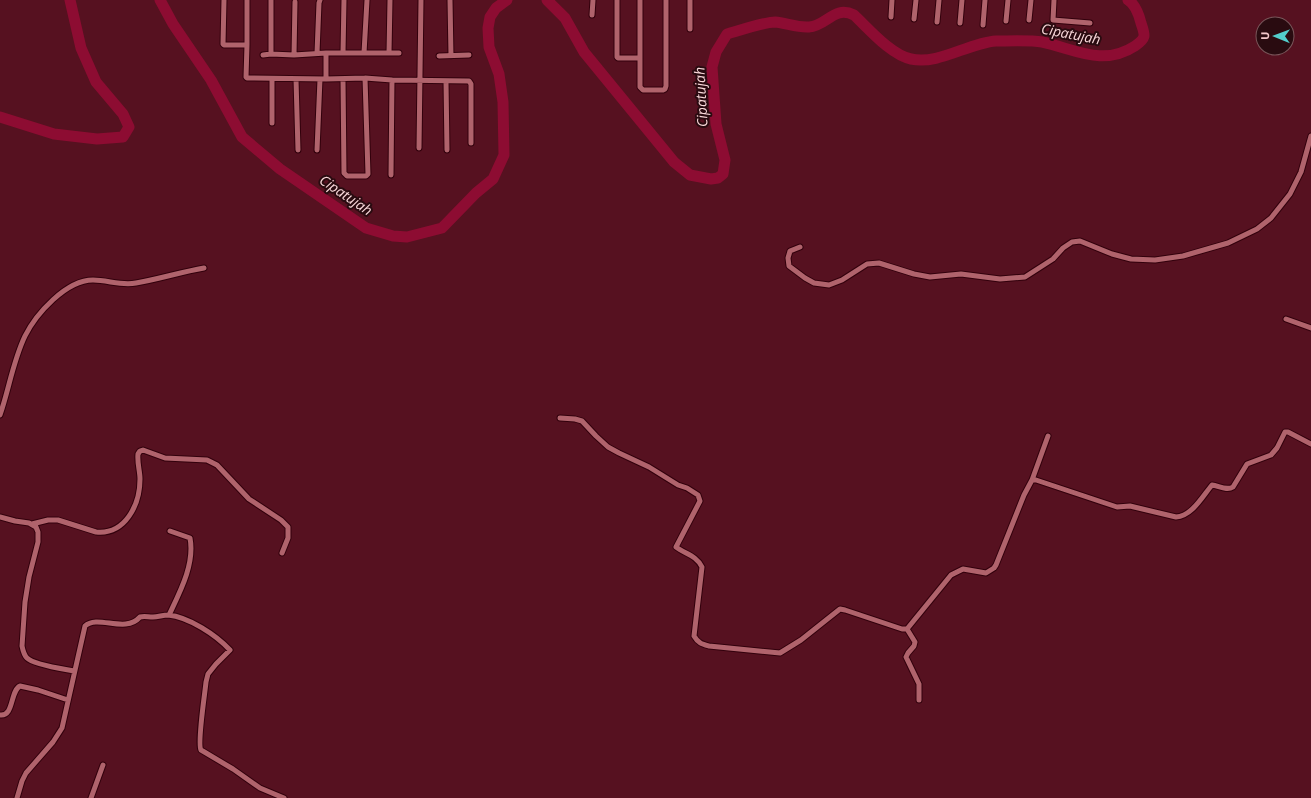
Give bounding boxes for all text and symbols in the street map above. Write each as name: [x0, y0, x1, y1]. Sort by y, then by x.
north arrow: [1255, 16, 1295, 56]
water label: Cipatujah: [1040, 18, 1102, 49]
text: U: [1257, 32, 1272, 40]
water label: Cipatujah: [689, 67, 712, 127]
water label: Cipatujah: [316, 170, 376, 219]

